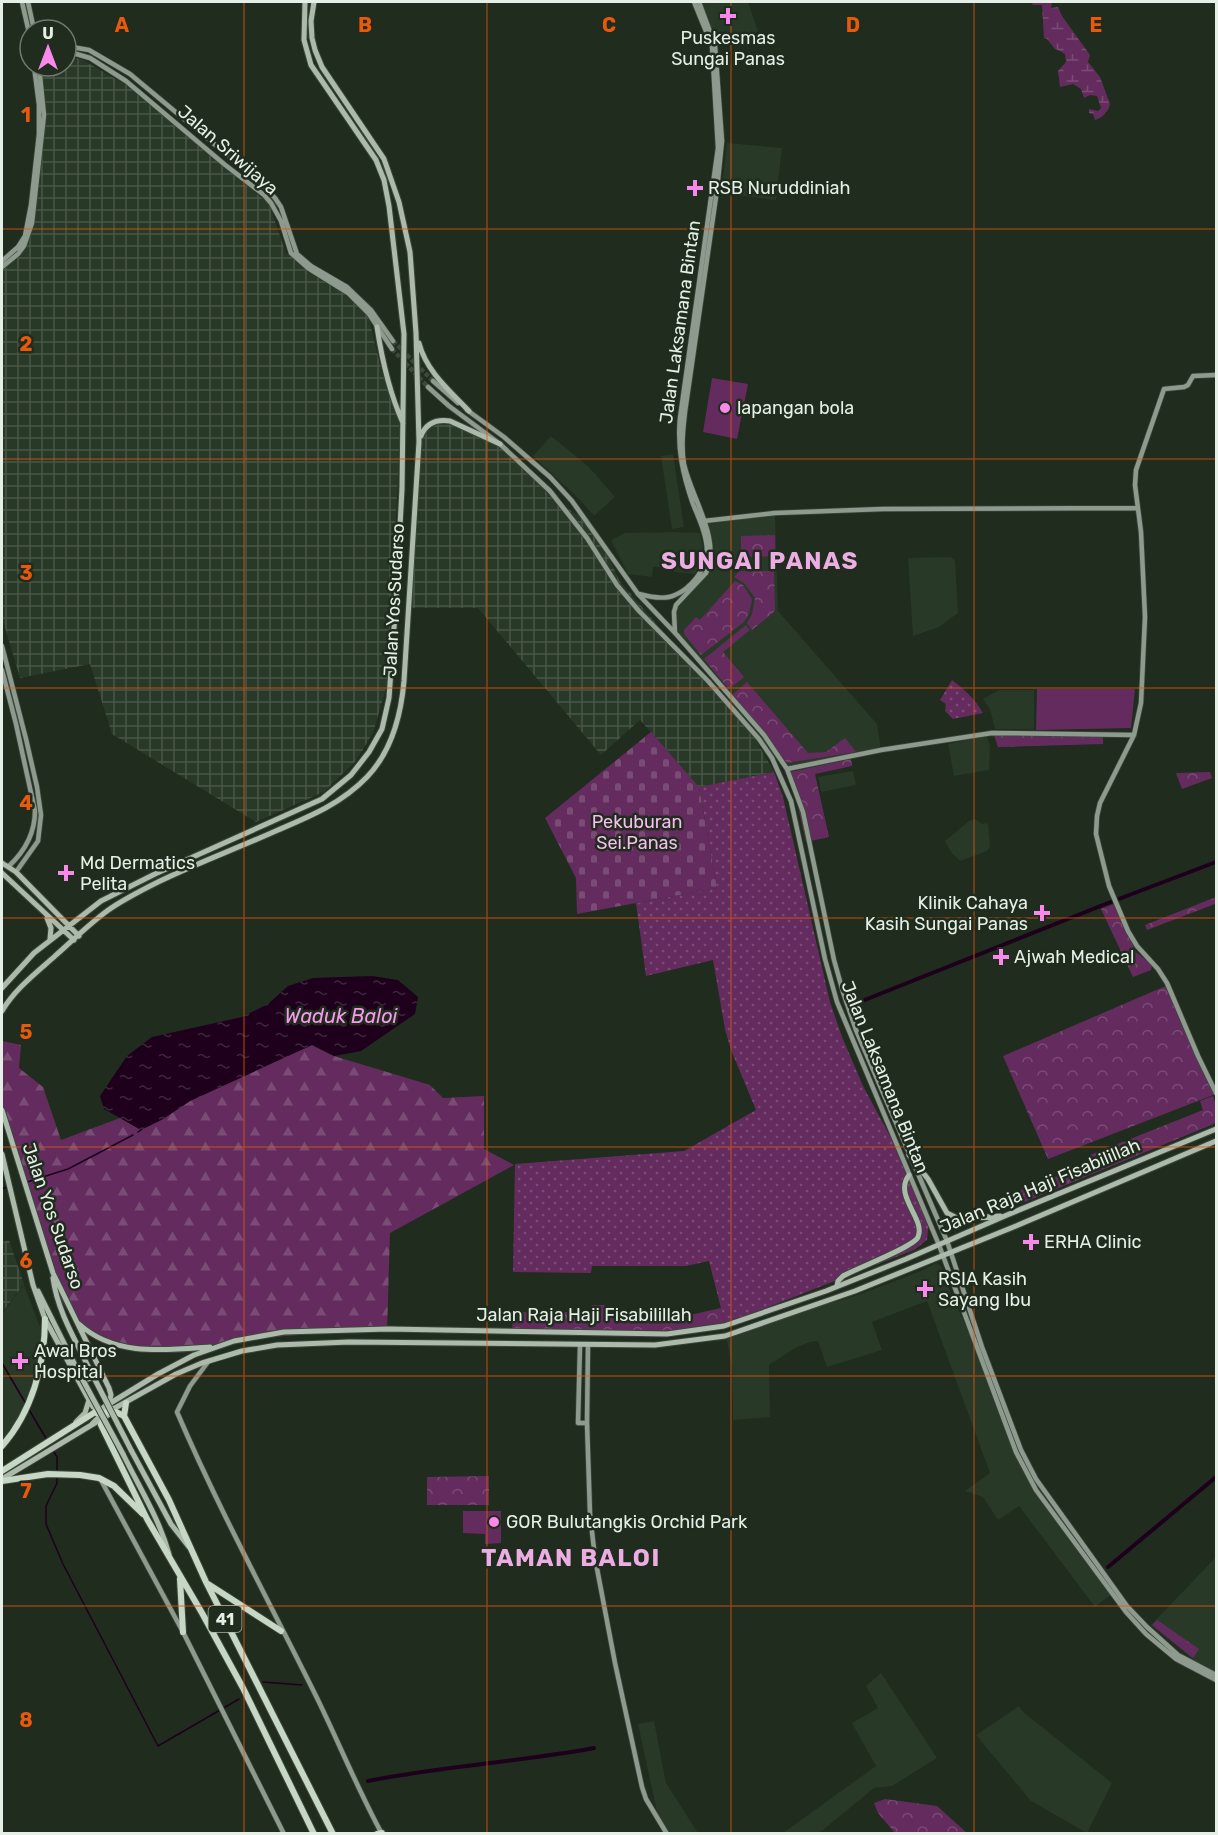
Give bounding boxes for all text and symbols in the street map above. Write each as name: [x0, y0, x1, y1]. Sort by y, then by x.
marker: Puskesmas Sungai Panas: [719, 7, 737, 25]
text: A: [115, 13, 130, 37]
text: B: [358, 13, 372, 37]
text: C: [602, 13, 616, 37]
text: D: [846, 13, 860, 37]
text: E: [1090, 13, 1102, 37]
north arrow: [18, 18, 78, 78]
text: U: [42, 24, 54, 43]
place label: Puskesmas Sungai Panas: [671, 27, 785, 70]
street label: Jalan Sriwijaya: [173, 100, 283, 200]
text: 1: [21, 103, 31, 127]
place label: RSB Nuruddiniah: [708, 177, 850, 199]
marker: RSB Nuruddiniah: [686, 179, 704, 197]
street label: Jalan Laksamana Bintan: [655, 219, 705, 425]
text: 2: [20, 332, 33, 356]
place label: lapangan bola: [737, 397, 854, 419]
marker: lapangan bola: [718, 401, 732, 415]
street label: Jalan Yos Sudarso: [379, 523, 409, 677]
district label: SUNGAI PANAS: [661, 547, 859, 575]
text: 3: [19, 561, 33, 585]
text: 4: [19, 791, 33, 815]
park label: Pekuburan Sei.Panas: [592, 811, 682, 854]
place label: Md Dermatics Pelita: [80, 852, 195, 895]
marker: Md Dermatics Pelita: [57, 864, 75, 882]
place label: Klinik Cahaya Kasih Sungai Panas: [865, 892, 1028, 935]
marker: Klinik Cahaya Kasih Sungai Panas: [1033, 904, 1051, 922]
place label: Ajwah Medical: [1014, 946, 1134, 968]
marker: Ajwah Medical: [992, 948, 1010, 966]
street label: Jalan Laksamana Bintan: [836, 978, 934, 1176]
water label: Waduk Baloi: [285, 1004, 399, 1028]
text: 5: [20, 1020, 33, 1044]
street label: Jalan Raja Haji Fisabilillah: [937, 1134, 1143, 1238]
street label: Jalan Yos Sudarso: [18, 1140, 88, 1292]
place label: ERHA Clinic: [1044, 1231, 1142, 1253]
marker: ERHA Clinic: [1022, 1233, 1040, 1251]
text: 6: [19, 1249, 33, 1273]
place label: RSIA Kasih Sayang Ibu: [938, 1268, 1031, 1311]
marker: RSIA Kasih Sayang Ibu: [916, 1280, 934, 1298]
street label: Jalan Raja Haji Fisabilillah: [476, 1304, 692, 1326]
place label: Awal Bros Hospital: [34, 1340, 117, 1383]
marker: Awal Bros Hospital: [11, 1352, 29, 1370]
text: 7: [20, 1479, 32, 1503]
place label: GOR Bulutangkis Orchid Park: [506, 1511, 748, 1533]
marker: GOR Bulutangkis Orchid Park: [487, 1515, 501, 1529]
district label: TAMAN BALOI: [481, 1544, 661, 1572]
road number: 41: [208, 1606, 242, 1632]
text: 8: [19, 1708, 33, 1732]

